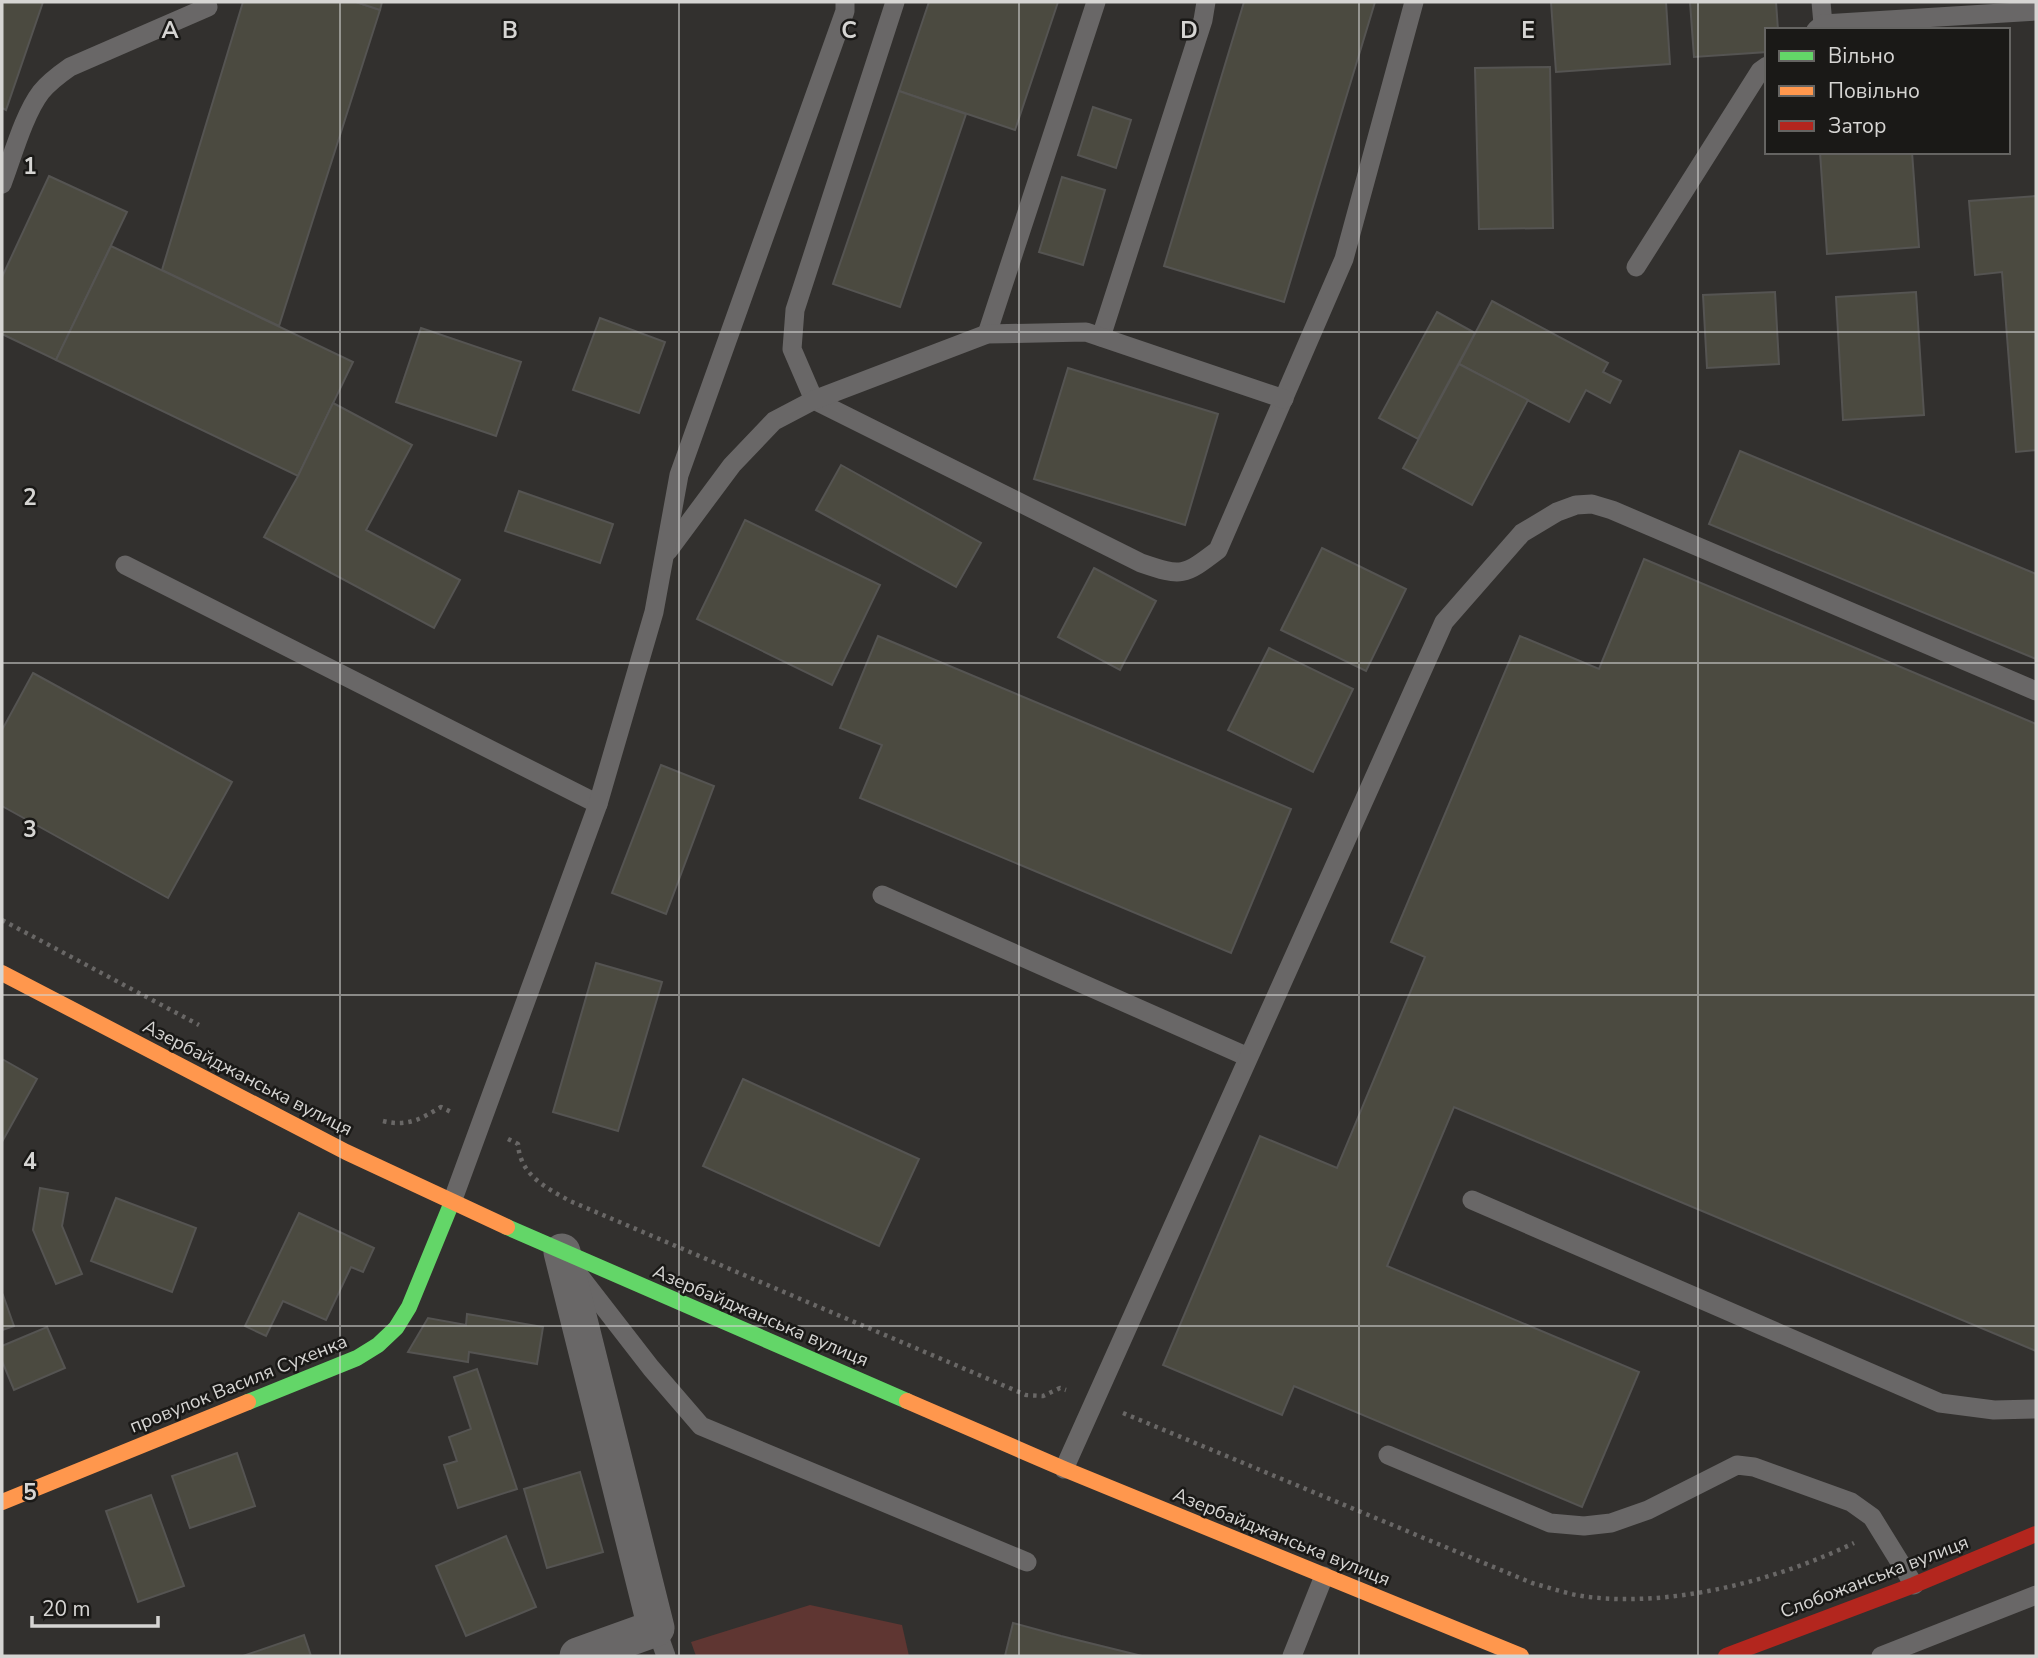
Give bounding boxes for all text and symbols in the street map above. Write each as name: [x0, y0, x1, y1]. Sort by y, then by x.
text: A: [161, 15, 179, 46]
text: B: [502, 15, 518, 46]
text: C: [841, 15, 857, 46]
text: D: [1180, 15, 1198, 46]
text: E: [1521, 15, 1535, 46]
legend: [1765, 28, 2010, 154]
text: Вільно: [1828, 42, 1895, 70]
text: Повільно: [1828, 77, 1920, 105]
text: Затор: [1828, 112, 1886, 140]
text: 1: [23, 151, 37, 182]
text: 2: [23, 482, 37, 513]
text: 3: [23, 814, 37, 845]
street label: Азербайджанська вулиця: [138, 1014, 357, 1142]
text: 4: [23, 1146, 37, 1177]
street label: Азербайджанська вулиця: [649, 1259, 873, 1373]
street label: провулок Василя Сухенка: [126, 1328, 351, 1440]
text: 5: [23, 1477, 37, 1508]
street label: Азербайджанська вулиця: [1169, 1481, 1394, 1592]
street label: Слобожанська вулиця: [1776, 1529, 1972, 1625]
scale bar: [32, 1584, 158, 1628]
text: 20 m: [42, 1595, 91, 1623]

